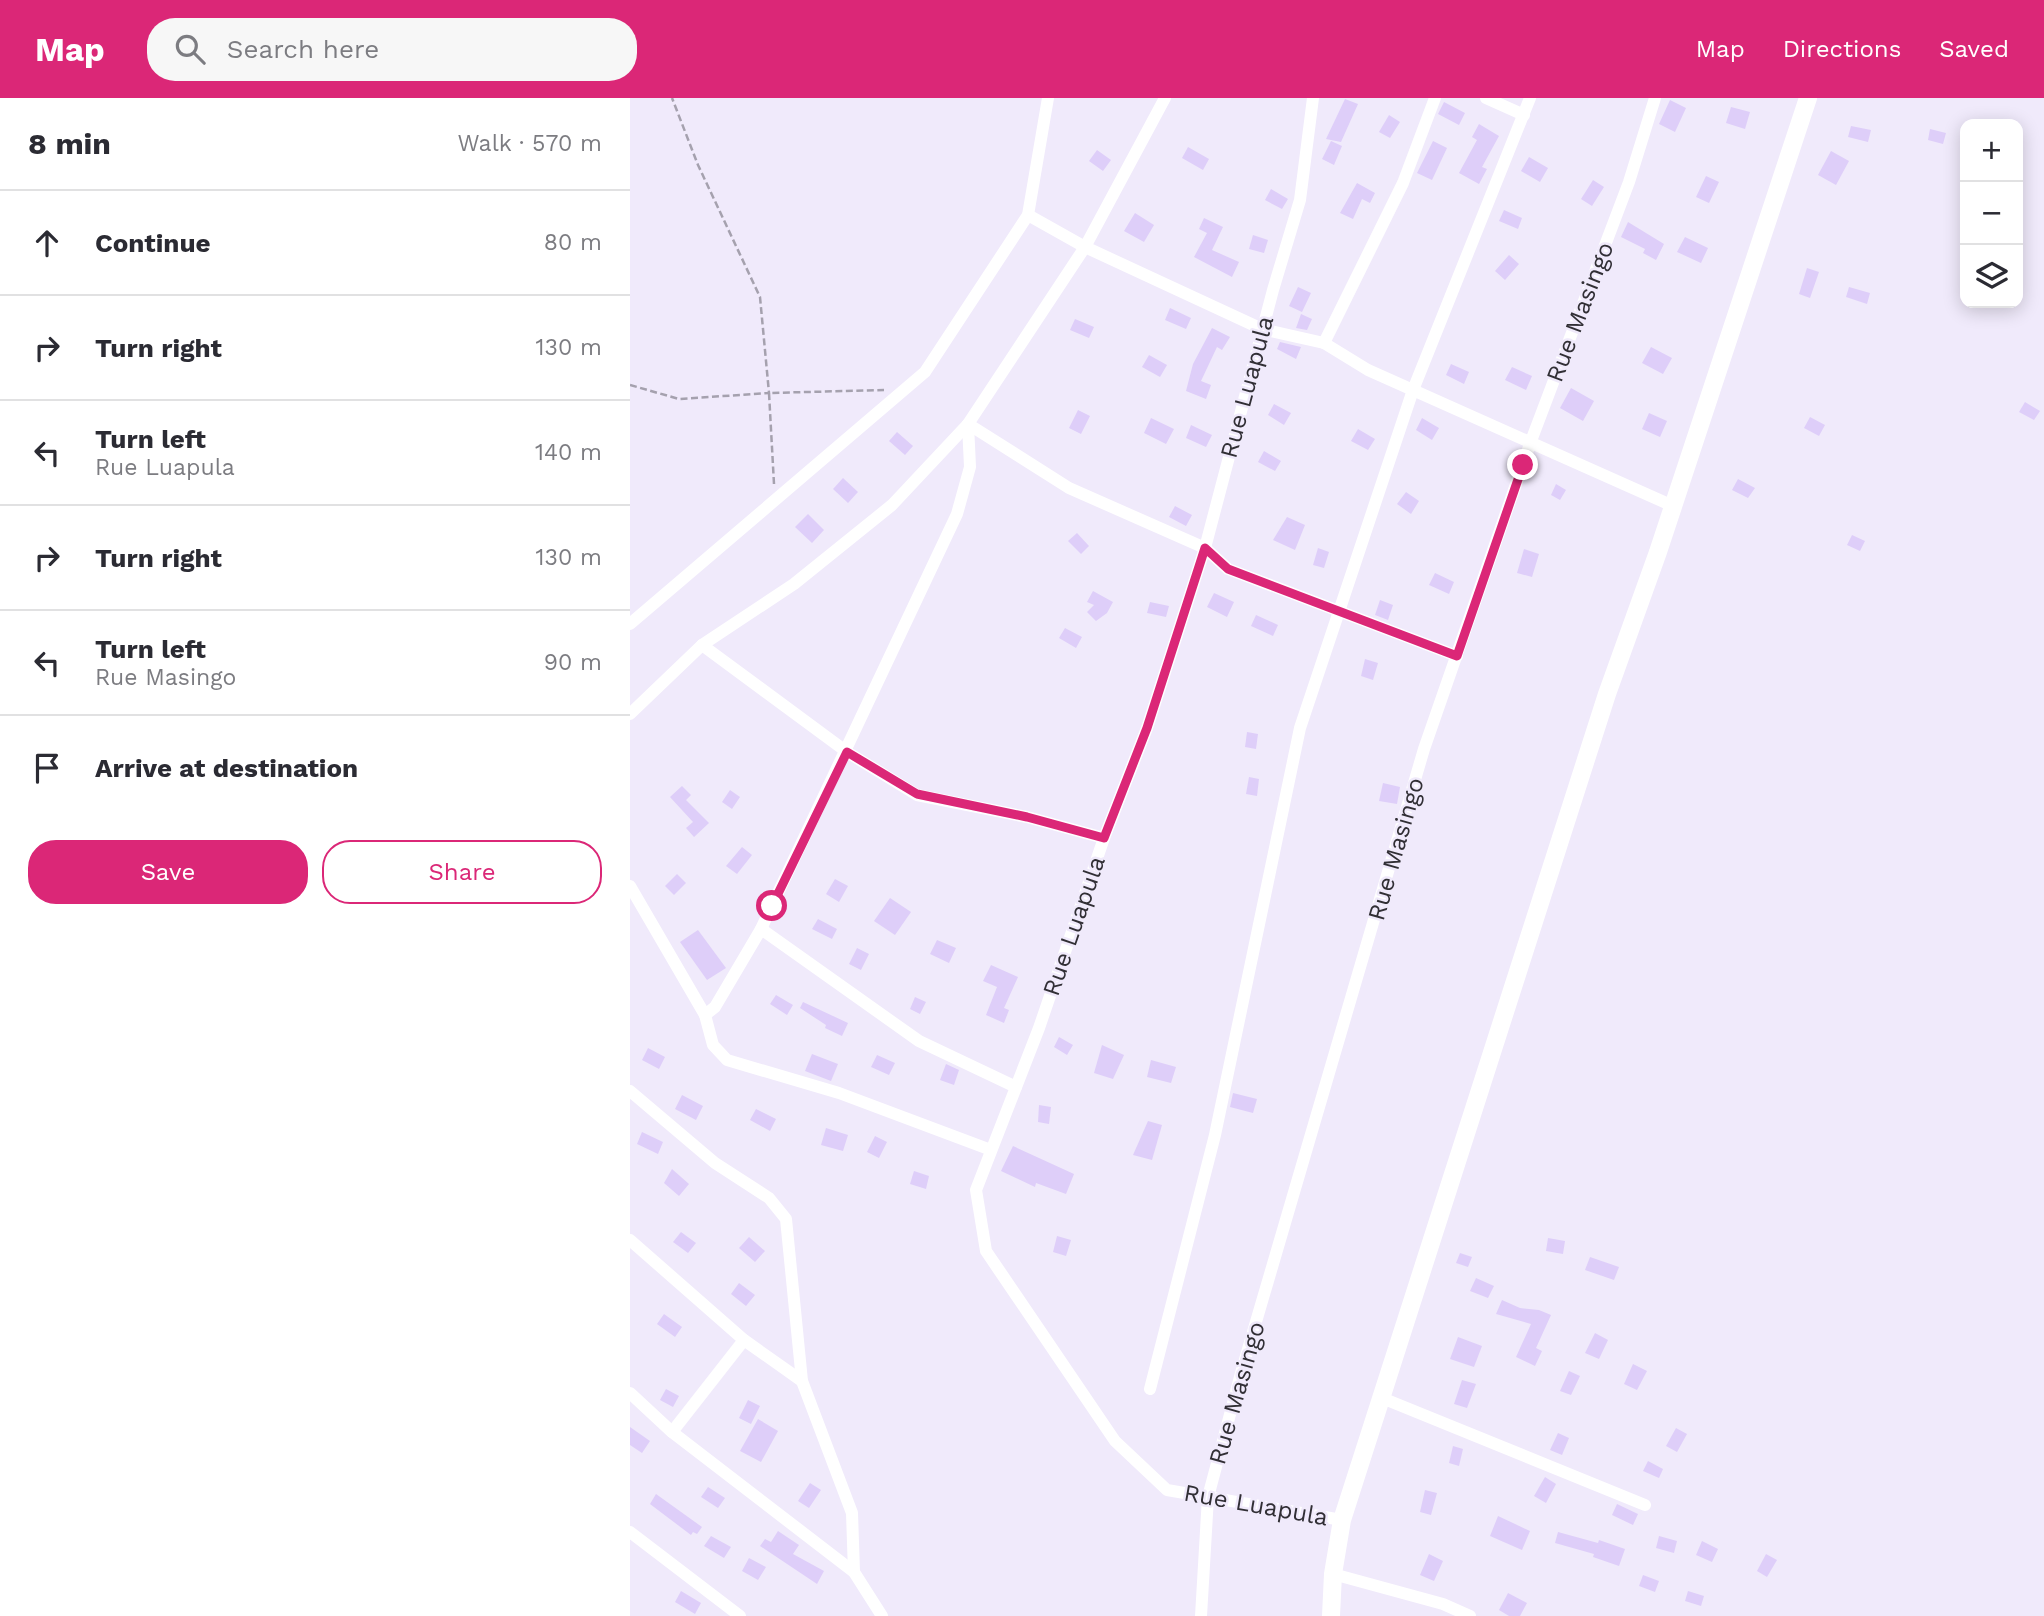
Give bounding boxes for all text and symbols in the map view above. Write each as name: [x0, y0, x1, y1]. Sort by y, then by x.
search box: [147, 18, 637, 81]
text: Map: [35, 30, 105, 69]
icon: search: [171, 30, 209, 68]
text: Search here: [227, 34, 379, 64]
text: Map: [1696, 35, 1745, 63]
text: Directions: [1783, 35, 1901, 63]
text: Saved: [1939, 35, 2009, 63]
map controls: [1960, 119, 2023, 308]
button: +: [1960, 119, 2023, 182]
text: 8 min: [28, 126, 111, 161]
text: Walk · 570 m: [457, 130, 602, 157]
button: −: [1960, 182, 2023, 245]
icon: ahead: [28, 224, 66, 262]
text: Continue: [95, 228, 211, 258]
text: 80 m: [544, 229, 602, 256]
street label: Rue Masingo: [1540, 238, 1620, 386]
button: layers: [1960, 245, 2023, 308]
street label: Rue Luapula: [1215, 313, 1279, 461]
icon: right: [28, 329, 66, 367]
text: Turn right: [95, 333, 222, 363]
text: 130 m: [536, 334, 602, 361]
text: Turn left: [95, 424, 206, 454]
icon: left: [28, 434, 66, 472]
text: 140 m: [535, 439, 602, 466]
route end: [1507, 449, 1538, 480]
text: Rue Luapula: [95, 454, 235, 481]
icon: right: [28, 539, 66, 577]
text: Turn right: [95, 543, 222, 573]
text: 130 m: [536, 544, 602, 571]
text: Turn left: [95, 634, 206, 664]
icon: left: [28, 644, 66, 682]
text: 90 m: [544, 649, 602, 676]
text: Rue Masingo: [95, 664, 236, 691]
icon: arrive: [28, 749, 66, 787]
text: Arrive at destination: [95, 753, 358, 783]
street label: Rue Masingo: [1362, 774, 1430, 924]
button: Save: [28, 840, 308, 904]
button: Share: [322, 840, 602, 904]
street label: Rue Luapula: [1037, 853, 1111, 999]
route start: [756, 890, 787, 921]
street label: Rue Masingo: [1203, 1318, 1271, 1468]
street label: Rue Luapula: [1182, 1479, 1330, 1531]

